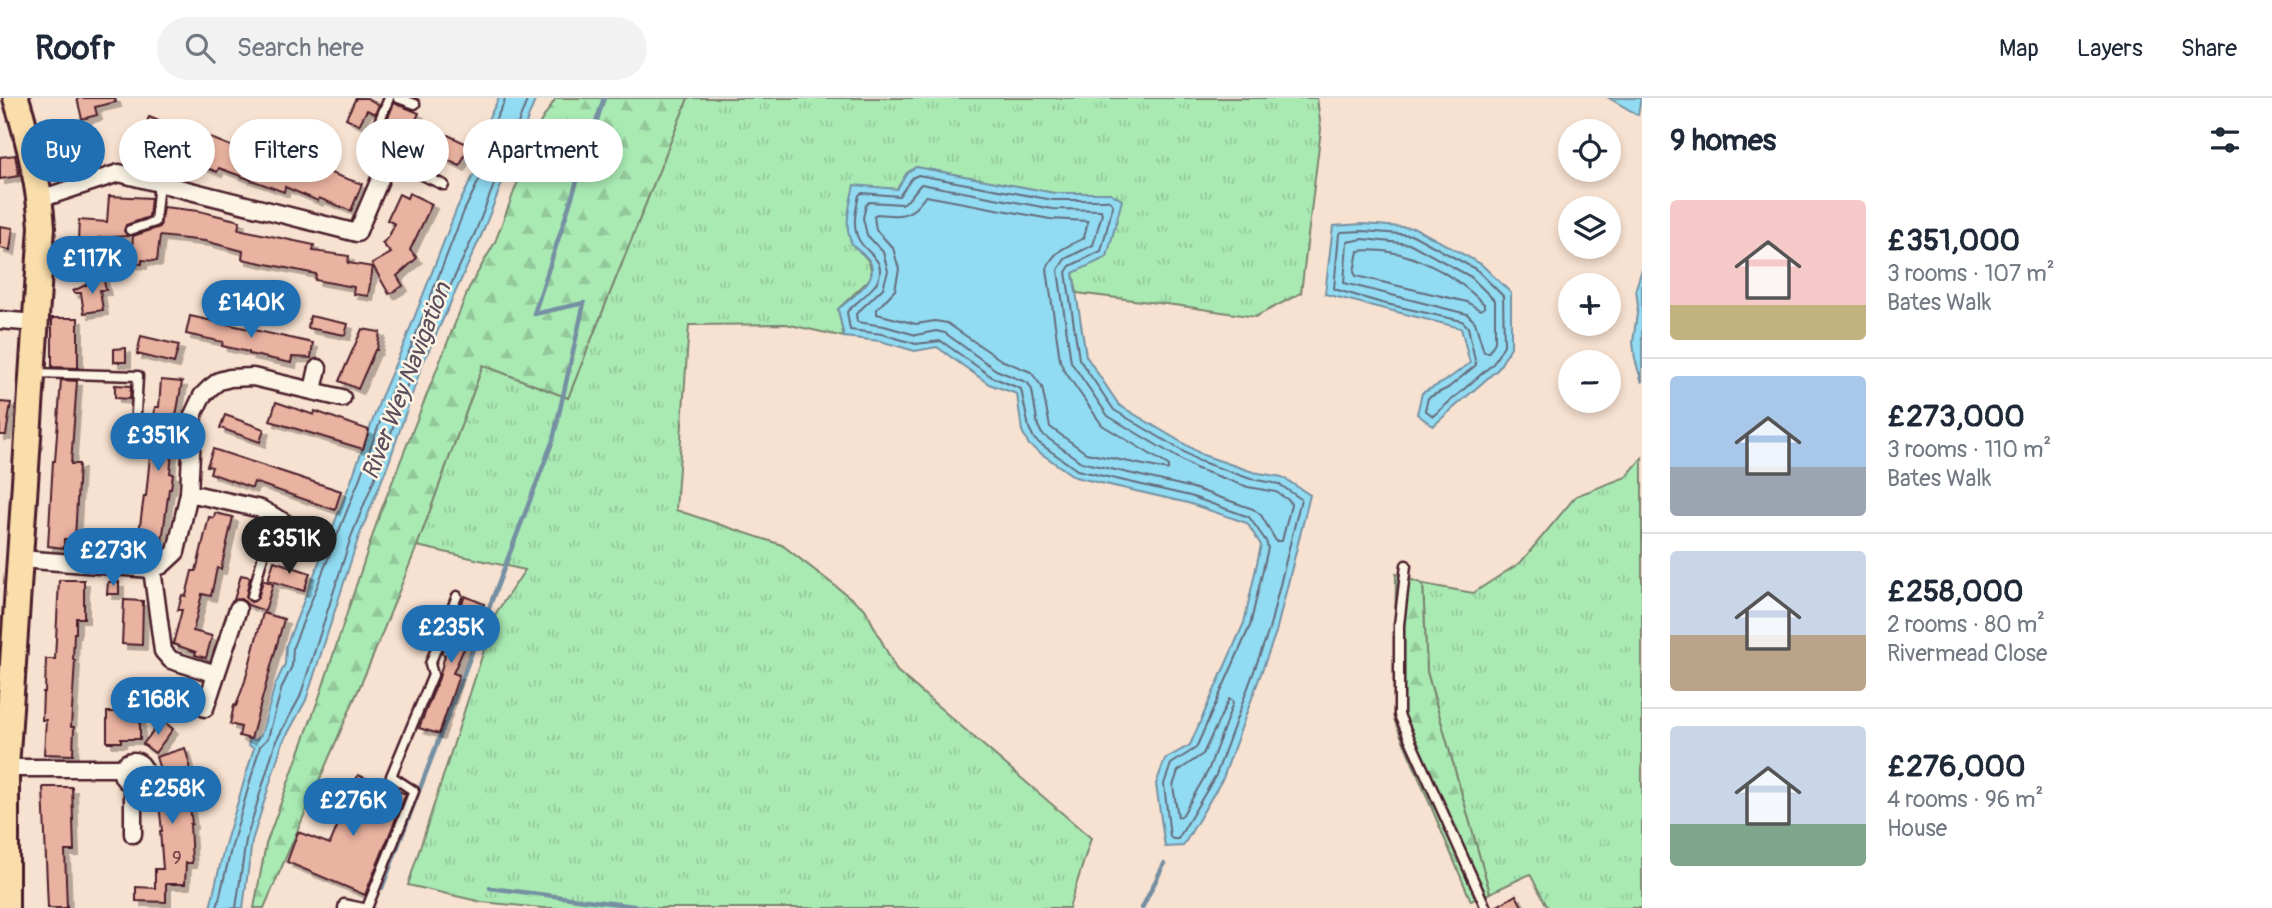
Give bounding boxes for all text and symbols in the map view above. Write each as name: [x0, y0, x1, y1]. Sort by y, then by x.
search box: [157, 17, 647, 80]
text: Roofr: [35, 28, 115, 69]
icon: search: [181, 29, 219, 67]
text: Search here: [237, 32, 364, 64]
text: Map: [1999, 34, 2039, 63]
text: Layers: [2077, 34, 2143, 63]
text: Share: [2181, 34, 2237, 63]
chip: Buy: [21, 119, 105, 182]
chip: Rent: [119, 119, 215, 182]
chip: Filters: [229, 119, 342, 182]
chip: New: [356, 119, 449, 182]
chip: Apartment: [463, 119, 623, 182]
map controls: [1558, 119, 1621, 413]
button: locate: [1558, 119, 1621, 182]
icon: filters: [2206, 121, 2244, 159]
text: 9 homes: [1670, 122, 1776, 159]
button: layers: [1558, 196, 1621, 259]
text: £351,000: [1887, 222, 2020, 259]
icon: home: [1726, 228, 1810, 312]
pin: £117K: [43, 236, 141, 296]
text: £117K: [63, 244, 121, 273]
text: 3 rooms · 107 m²: [1887, 259, 2055, 288]
button: +: [1558, 273, 1621, 336]
water label: River Wey Navigation: [356, 277, 458, 484]
pin: £140K: [202, 280, 300, 340]
text: £140K: [218, 288, 284, 317]
text: Bates Walk: [1887, 288, 1991, 317]
button: −: [1558, 350, 1621, 413]
text: £273,000: [1887, 398, 2025, 435]
icon: home: [1726, 404, 1810, 488]
pin: £351K: [109, 414, 207, 473]
text: £351K: [127, 421, 189, 450]
text: 3 rooms · 110 m²: [1887, 435, 2051, 464]
text: Bates Walk: [1887, 464, 1991, 493]
pin: £351K: [240, 517, 338, 576]
text: £351K: [258, 524, 320, 553]
pin: £273K: [64, 528, 162, 588]
text: £273K: [80, 536, 146, 565]
text: £258,000: [1887, 573, 2024, 610]
icon: home: [1726, 579, 1810, 663]
pin: £235K: [402, 606, 500, 665]
text: 2 rooms · 80 m²: [1887, 610, 2045, 639]
text: £235K: [418, 613, 484, 642]
text: Rivermead Close: [1887, 639, 2047, 668]
pin: £168K: [109, 678, 207, 737]
text: £168K: [127, 685, 189, 714]
text: £276,000: [1887, 748, 2025, 785]
icon: home: [1726, 754, 1810, 838]
pin: £258K: [123, 766, 221, 826]
text: £258K: [139, 774, 205, 803]
pin: £276K: [304, 778, 402, 838]
text: 4 rooms · 96 m²: [1887, 785, 2043, 814]
text: £276K: [319, 786, 387, 815]
text: House: [1887, 814, 1947, 843]
house number: 9: [172, 846, 182, 870]

